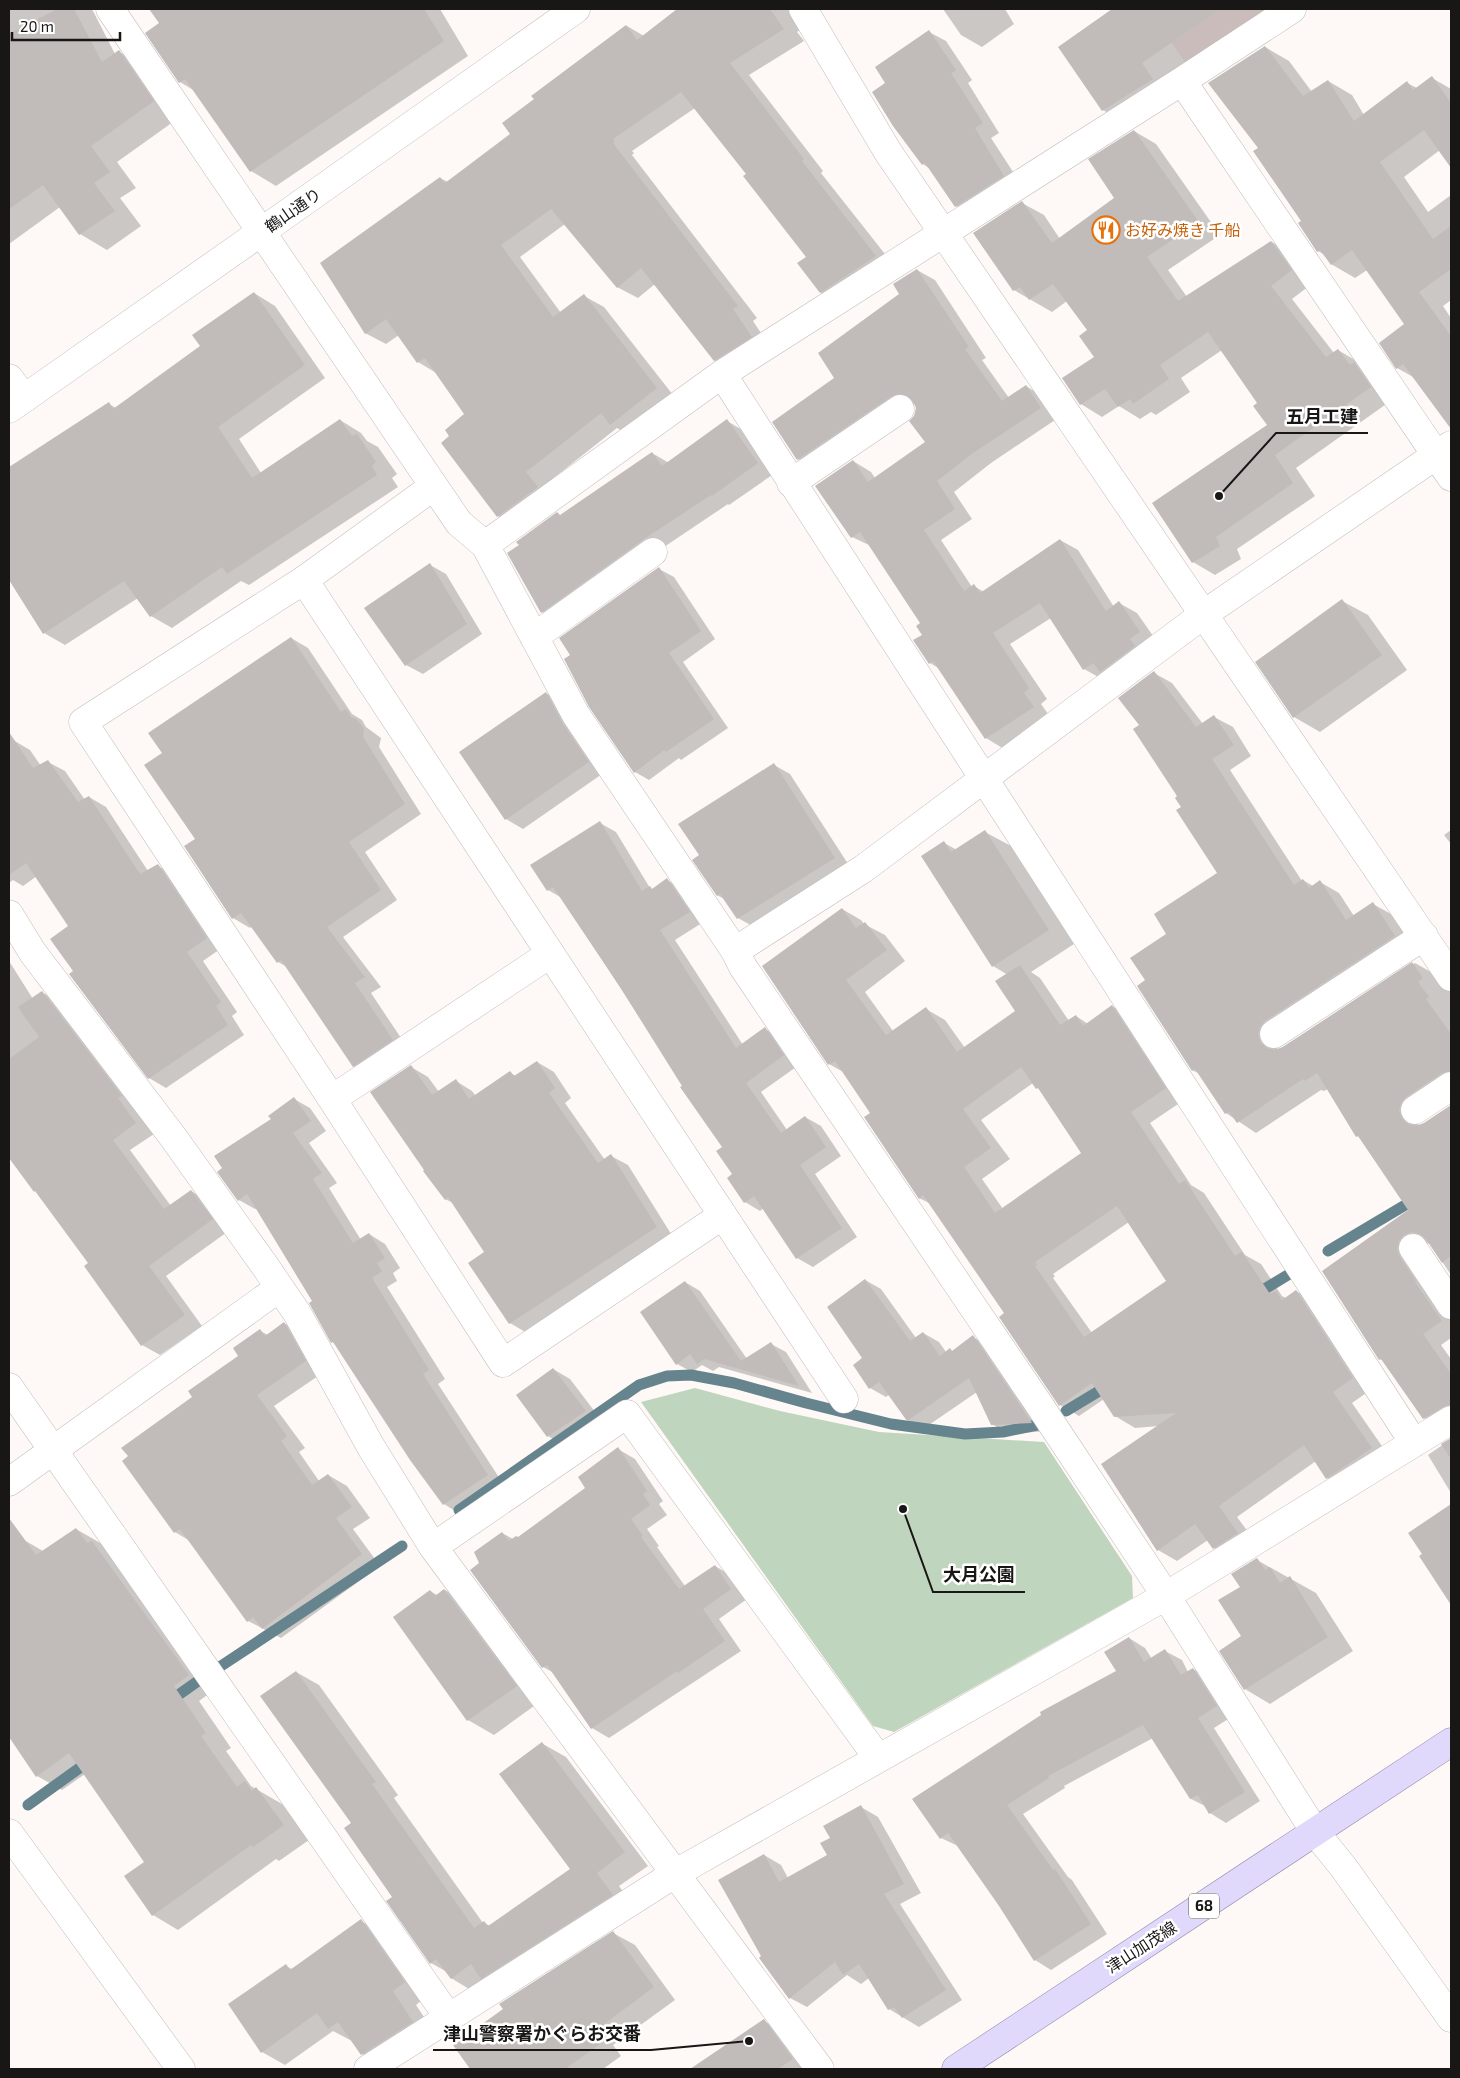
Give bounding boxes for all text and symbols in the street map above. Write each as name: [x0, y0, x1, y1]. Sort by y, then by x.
scale bar: [12, 10, 120, 42]
text: 20 m: [20, 17, 54, 35]
street label: 鶴山通り: [261, 183, 324, 236]
restaurant icon: お好み焼き 千船: [1091, 215, 1121, 245]
place label: お好み焼き 千船: [1125, 220, 1241, 239]
callout: 五月工建: [1276, 400, 1368, 433]
text: 五月工建: [1286, 405, 1358, 427]
callout: 大月公園: [933, 1559, 1025, 1592]
text: 大月公園: [943, 1563, 1015, 1585]
road number: 68: [1189, 1894, 1219, 1918]
street label: 津山加茂線: [1102, 1917, 1179, 1976]
callout: 津山警察署かぐらお交番: [433, 2017, 651, 2050]
text: 津山警察署かぐらお交番: [443, 2022, 641, 2044]

